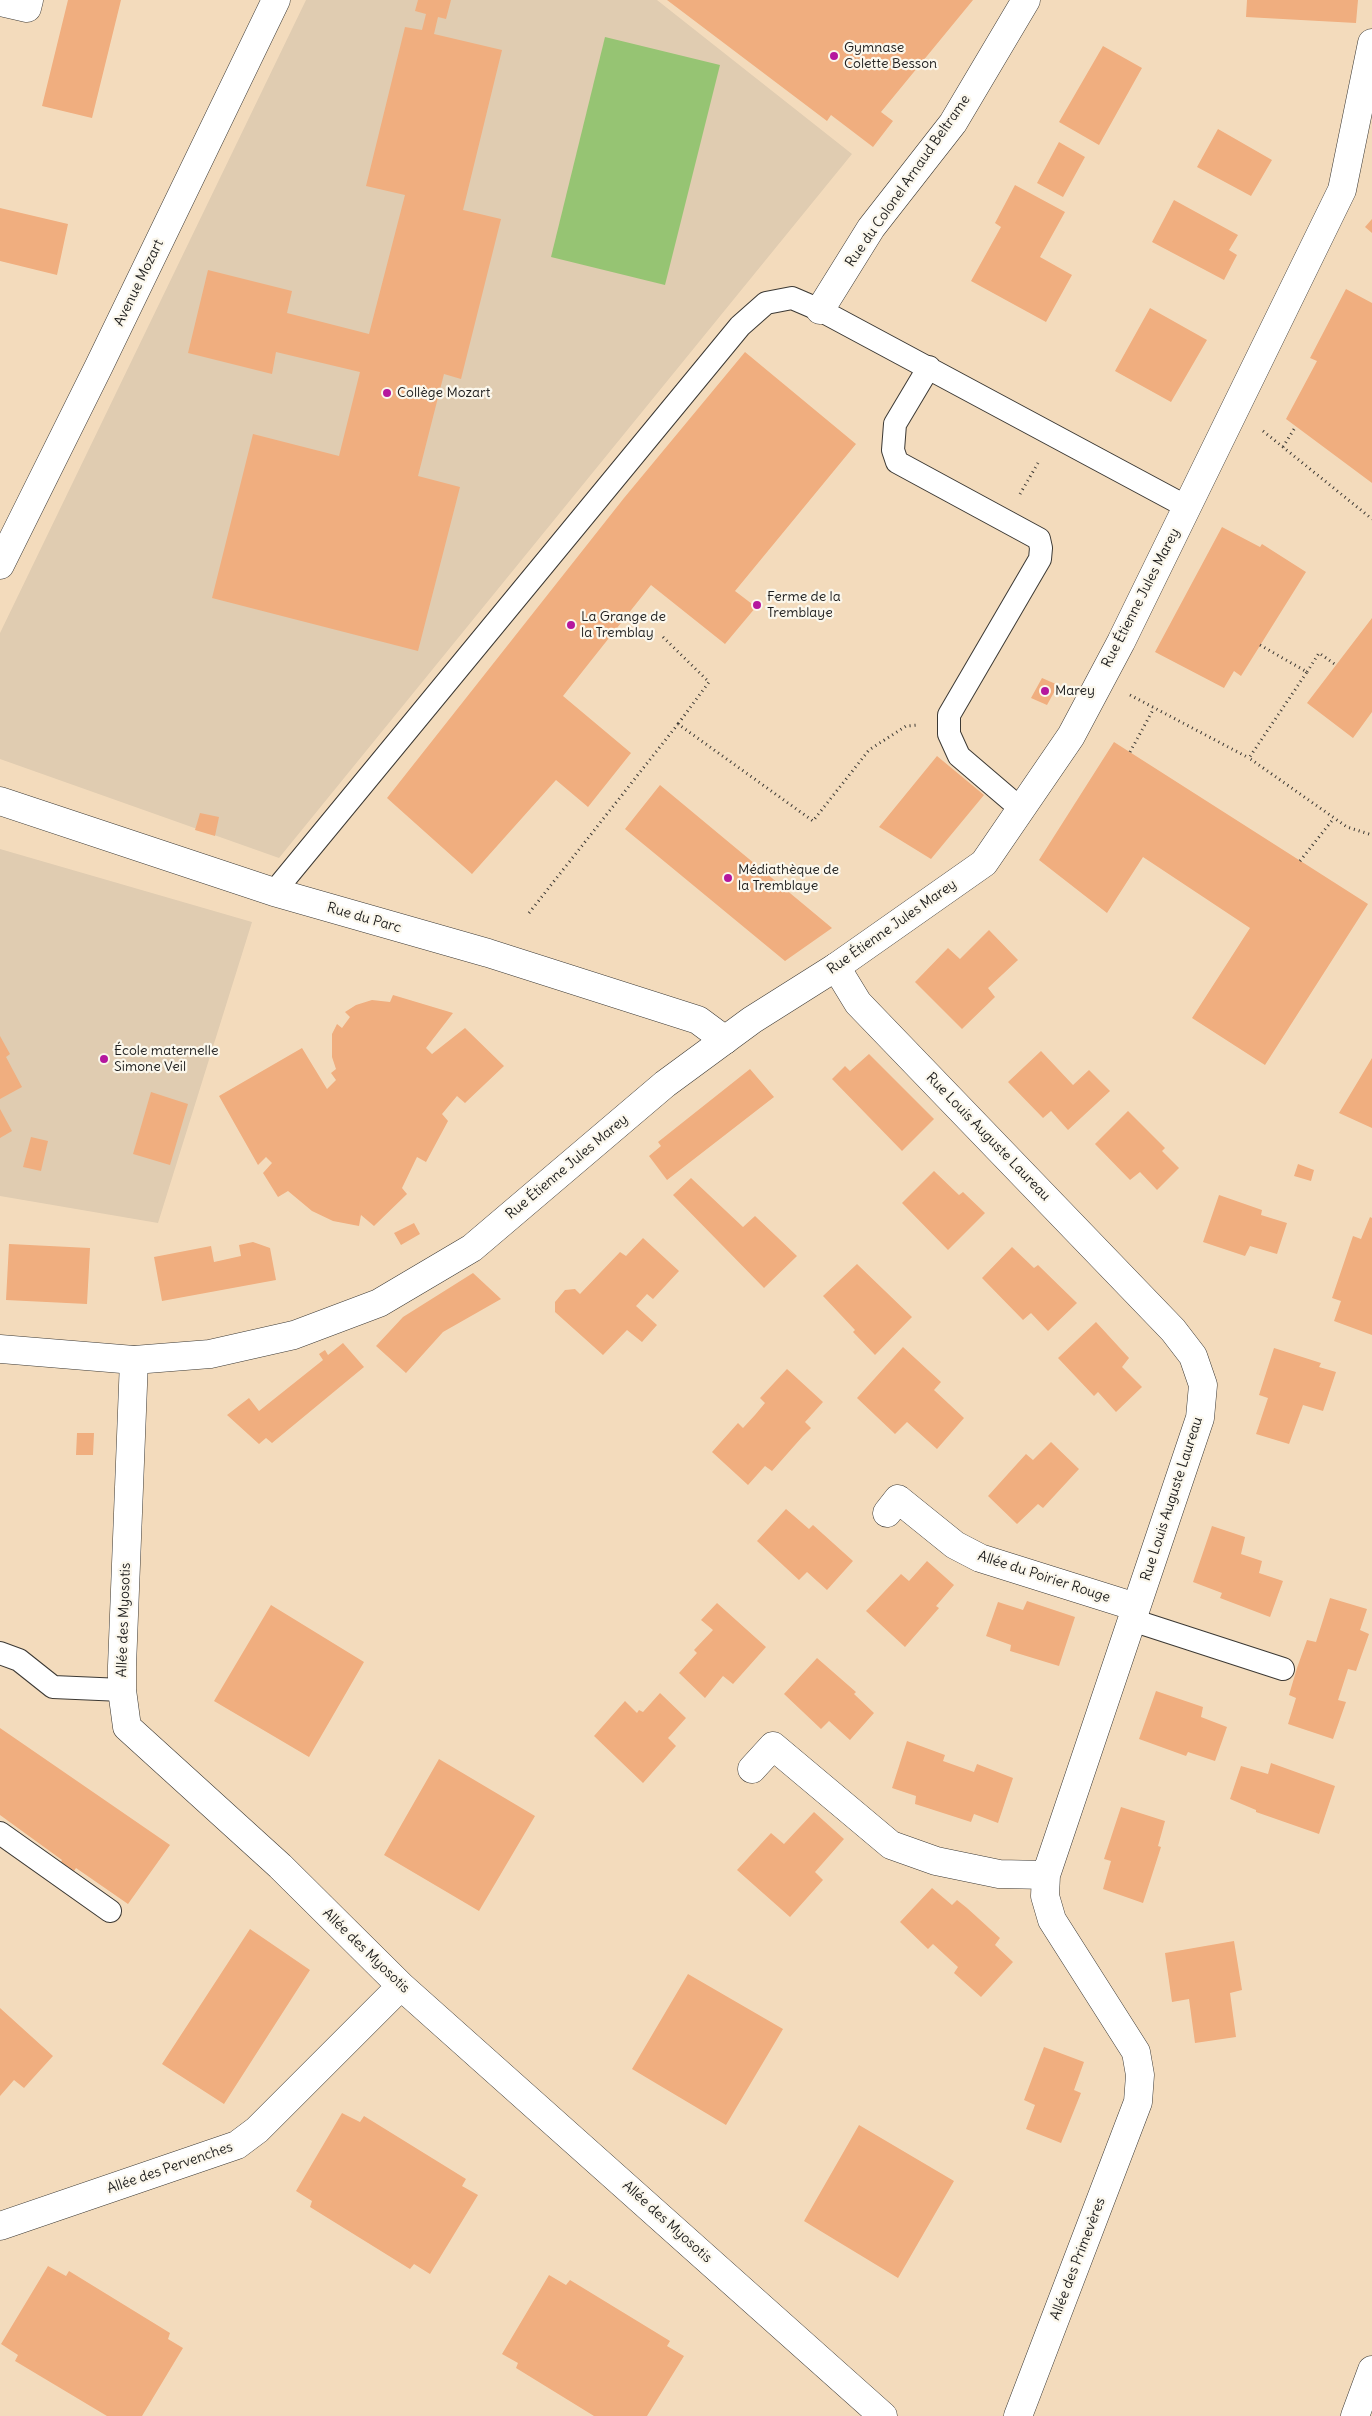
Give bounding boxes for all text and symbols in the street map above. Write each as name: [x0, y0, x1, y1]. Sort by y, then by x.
place label: Gymnase Colette Besson: [844, 40, 937, 72]
marker: Gymnase Colette Besson: [828, 50, 840, 62]
street label: Rue du Colonel Arnaud Beltrame: [842, 92, 974, 270]
street label: Avenue Mozart: [111, 237, 167, 329]
place label: Collège Mozart: [397, 385, 490, 401]
marker: Collège Mozart: [381, 387, 393, 399]
street label: Rue Étienne Jules Marey: [1099, 526, 1183, 670]
place label: Ferme de la Tremblaye: [767, 589, 841, 622]
marker: Ferme de la Tremblaye: [751, 599, 763, 611]
place label: La Grange de la Tremblay: [581, 609, 666, 642]
marker: La Grange de la Tremblay: [565, 619, 577, 631]
place label: Marey: [1055, 683, 1095, 699]
marker: Marey: [1039, 685, 1051, 697]
place label: Médiathèque de la Tremblaye: [738, 862, 839, 894]
marker: Médiathèque de la Tremblaye: [722, 872, 734, 884]
street label: Rue Étienne Jules Marey: [824, 876, 960, 978]
street label: Rue du Parc: [325, 899, 403, 937]
place label: École maternelle Simone Veil: [114, 1043, 218, 1076]
marker: École maternelle Simone Veil: [98, 1053, 110, 1065]
street label: Rue Louis Auguste Laureau: [922, 1069, 1054, 1205]
street label: Rue Étienne Jules Marey: [503, 1111, 631, 1223]
street label: Rue Louis Auguste Laureau: [1137, 1415, 1207, 1583]
street label: Allée du Poirier Rouge: [976, 1548, 1112, 1606]
street label: Allée des Myosotis: [114, 1562, 134, 1678]
street label: Allée des Myosotis: [319, 1905, 413, 1997]
street label: Allée des Pervenches: [105, 2139, 235, 2197]
street label: Allée des Myosotis: [619, 2177, 715, 2267]
street label: Allée des Primevères: [1047, 2195, 1109, 2323]

